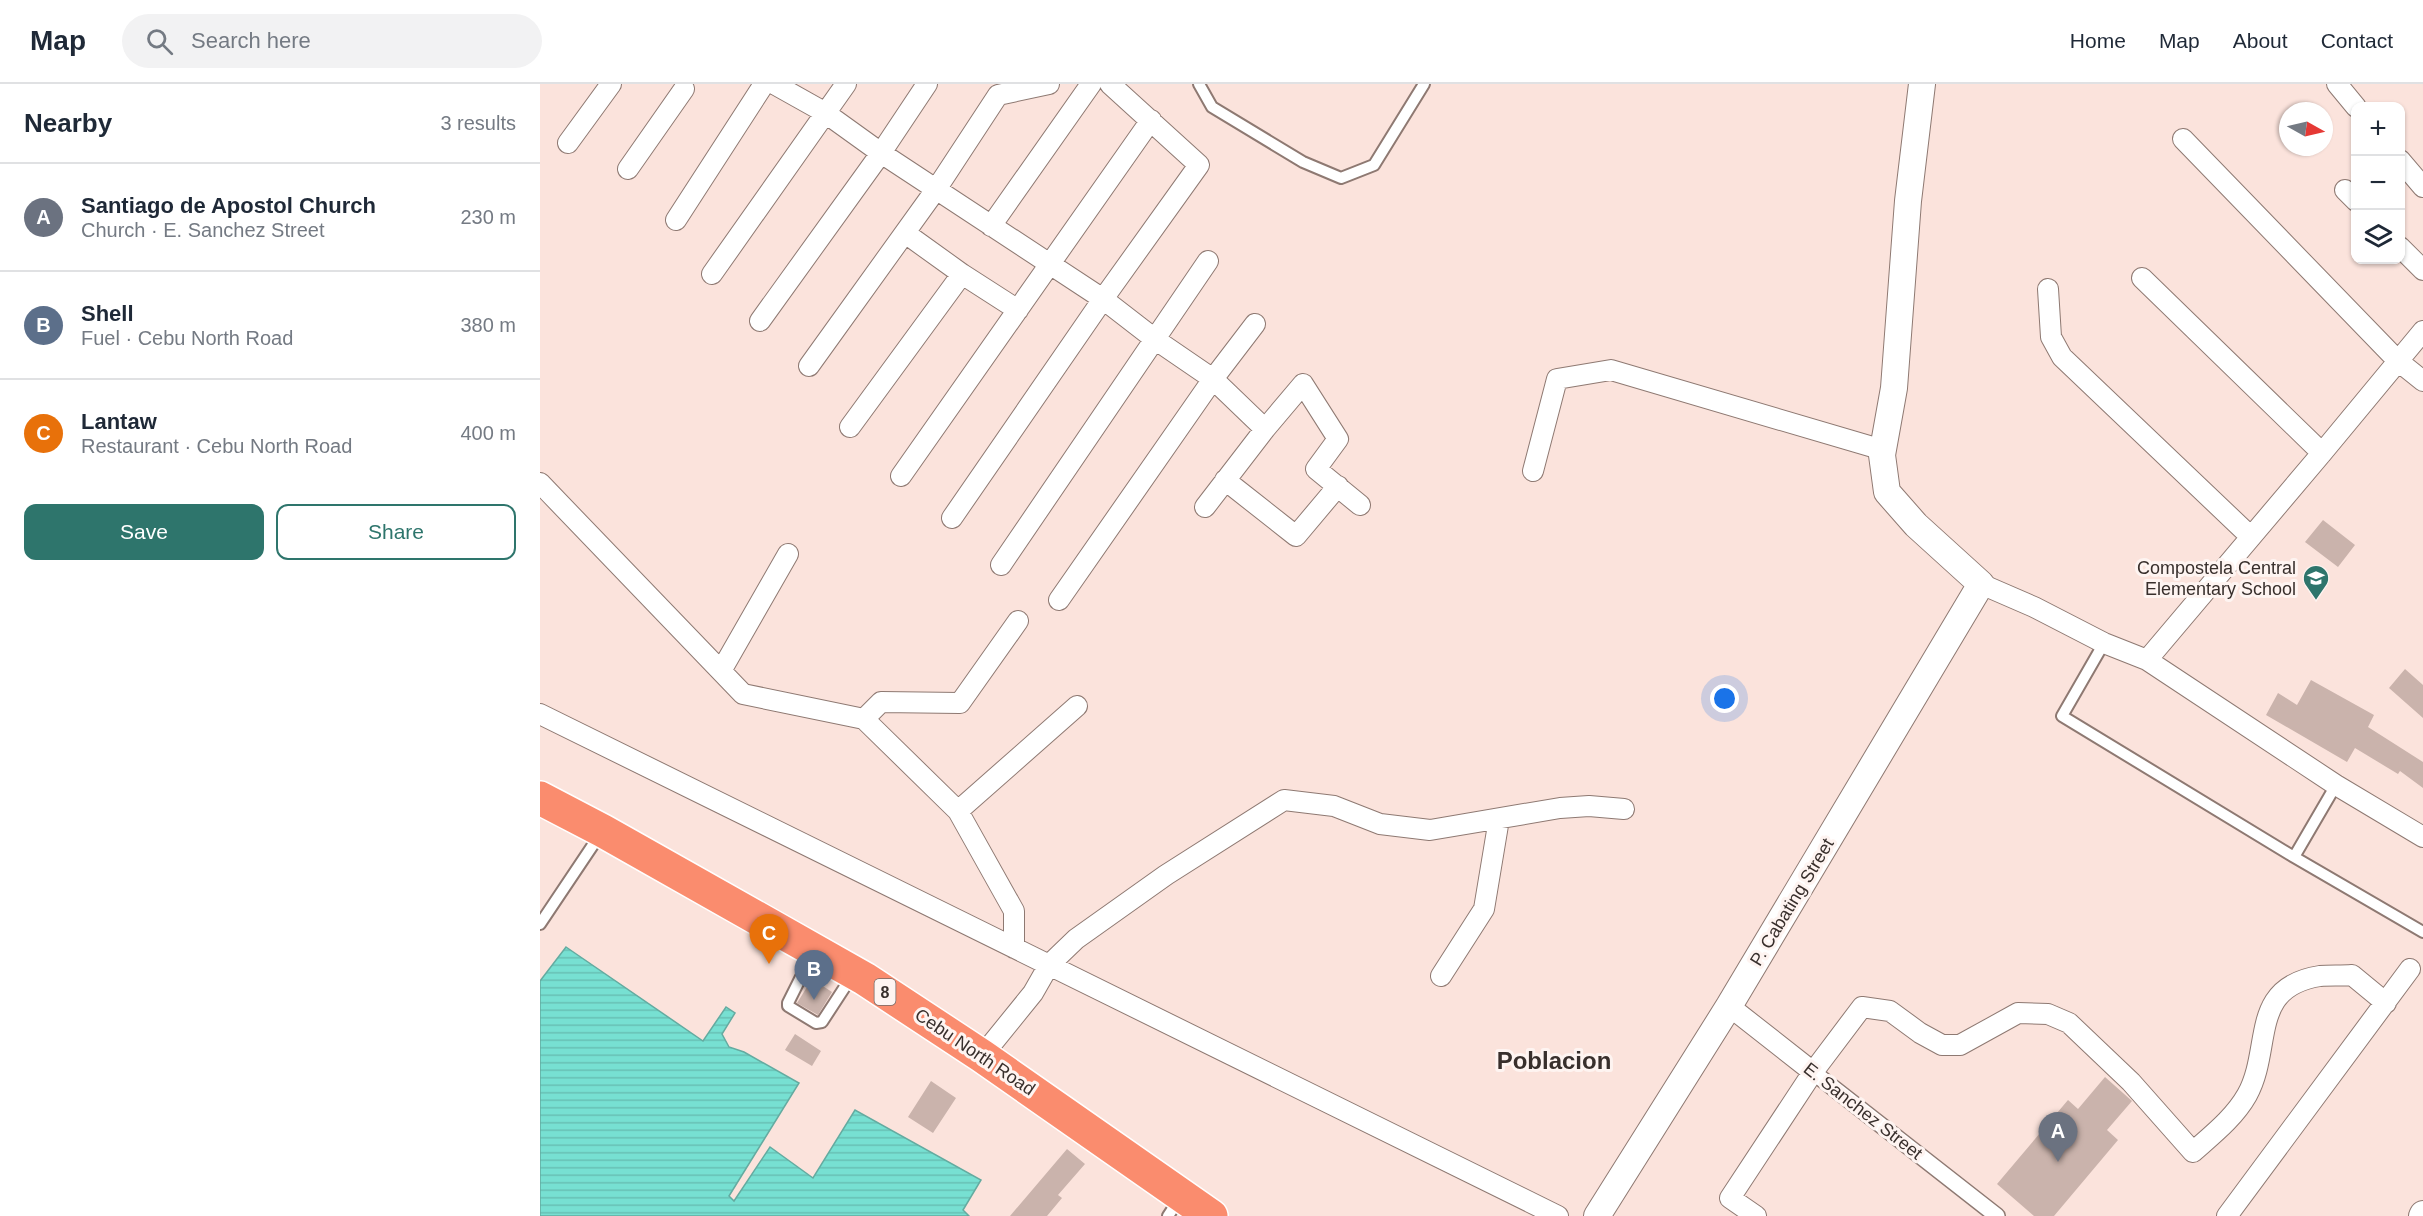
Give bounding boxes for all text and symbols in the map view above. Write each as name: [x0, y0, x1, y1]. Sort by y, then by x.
search box: [122, 14, 542, 68]
text: Map: [30, 25, 86, 56]
icon: search: [143, 25, 176, 58]
text: Search here: [191, 28, 311, 53]
text: Home: [2070, 29, 2126, 52]
text: Map: [2159, 29, 2200, 52]
text: About: [2233, 29, 2288, 52]
text: Contact: [2321, 29, 2393, 52]
north arrow: [2279, 102, 2333, 156]
map controls: [2351, 102, 2405, 264]
button: +: [2351, 102, 2405, 156]
text: Nearby: [24, 108, 112, 138]
text: 3 results: [440, 112, 516, 134]
button: −: [2351, 156, 2405, 210]
text: Santiago de Apostol Church: [81, 193, 376, 218]
text: A: [36, 206, 51, 228]
text: 230 m: [460, 206, 516, 228]
button: layers: [2351, 210, 2405, 264]
text: Church · E. Sanchez Street: [81, 219, 324, 241]
text: Shell: [81, 301, 134, 326]
text: B: [36, 314, 51, 336]
text: 380 m: [460, 314, 516, 336]
text: Fuel · Cebu North Road: [81, 327, 293, 349]
text: Lantaw: [81, 409, 157, 434]
text: C: [36, 422, 51, 444]
text: 400 m: [460, 422, 516, 444]
text: Restaurant · Cebu North Road: [81, 435, 352, 457]
button: Save: [24, 504, 264, 560]
button: Share: [276, 504, 516, 560]
place label: Compostela Central Elementary School: [2137, 558, 2296, 599]
school or university icon: Compostela Central Elementary School: [2301, 563, 2331, 601]
your location: [1710, 684, 1739, 713]
street label: P. Cabating Street: [1746, 835, 1838, 969]
pin: C: [750, 914, 788, 964]
pin: B: [794, 950, 834, 1000]
road number: 8: [874, 979, 896, 1005]
street label: Cebu North Road: [911, 1005, 1039, 1099]
district label: Poblacion: [1497, 1047, 1611, 1074]
street label: E. Sanchez Street: [1800, 1058, 1926, 1164]
pin: A: [2038, 1112, 2078, 1162]

